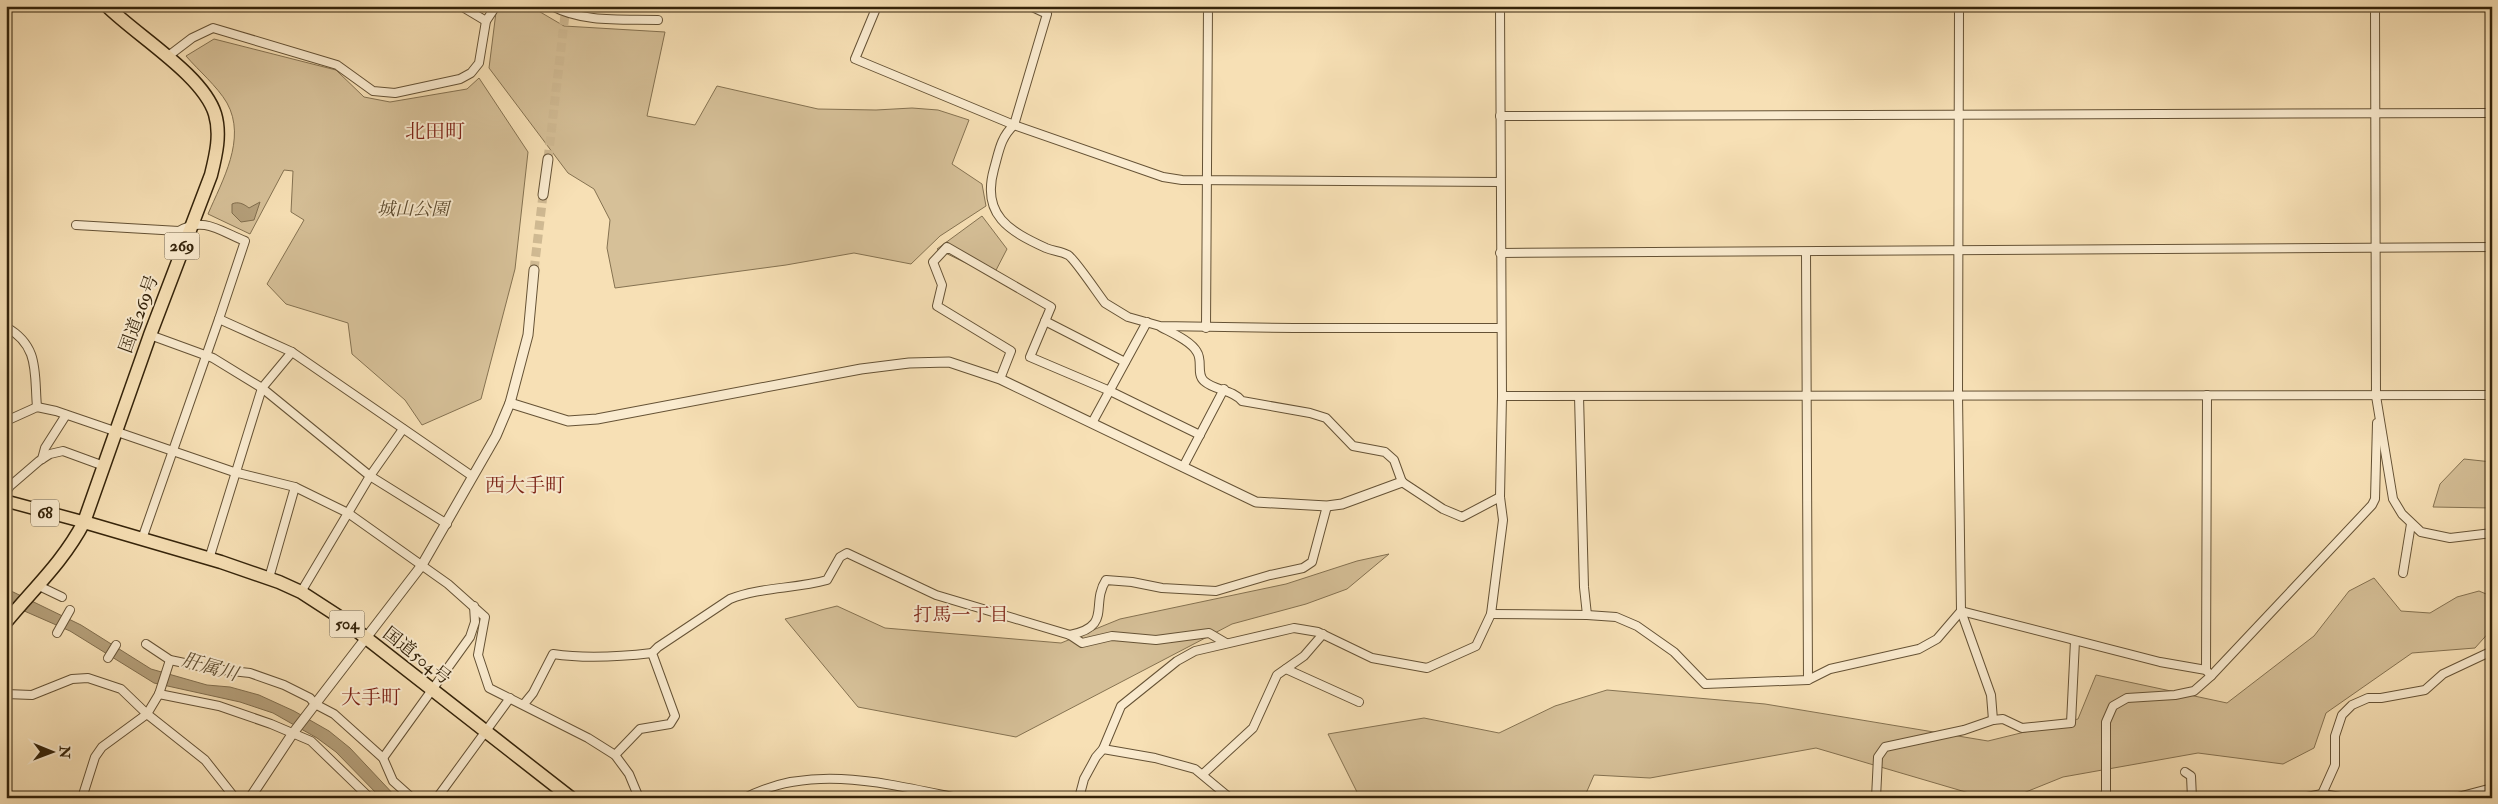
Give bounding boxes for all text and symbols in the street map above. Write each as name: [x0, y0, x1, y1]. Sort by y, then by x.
district label: 北田町: [405, 119, 465, 144]
park label: 城山公園: [377, 198, 452, 221]
road number: 269: [164, 232, 200, 260]
street label: 国道269号: [114, 272, 164, 356]
district label: 西大手町: [485, 473, 565, 498]
road number: 68: [31, 499, 59, 526]
district label: 打馬一丁目: [913, 603, 1009, 627]
road number: 504: [330, 610, 364, 638]
street label: 国道504号: [378, 622, 456, 690]
water label: 肝属川: [179, 648, 243, 687]
district label: 大手町: [341, 685, 401, 710]
north arrow: [28, 726, 78, 776]
text: N: [56, 745, 73, 759]

